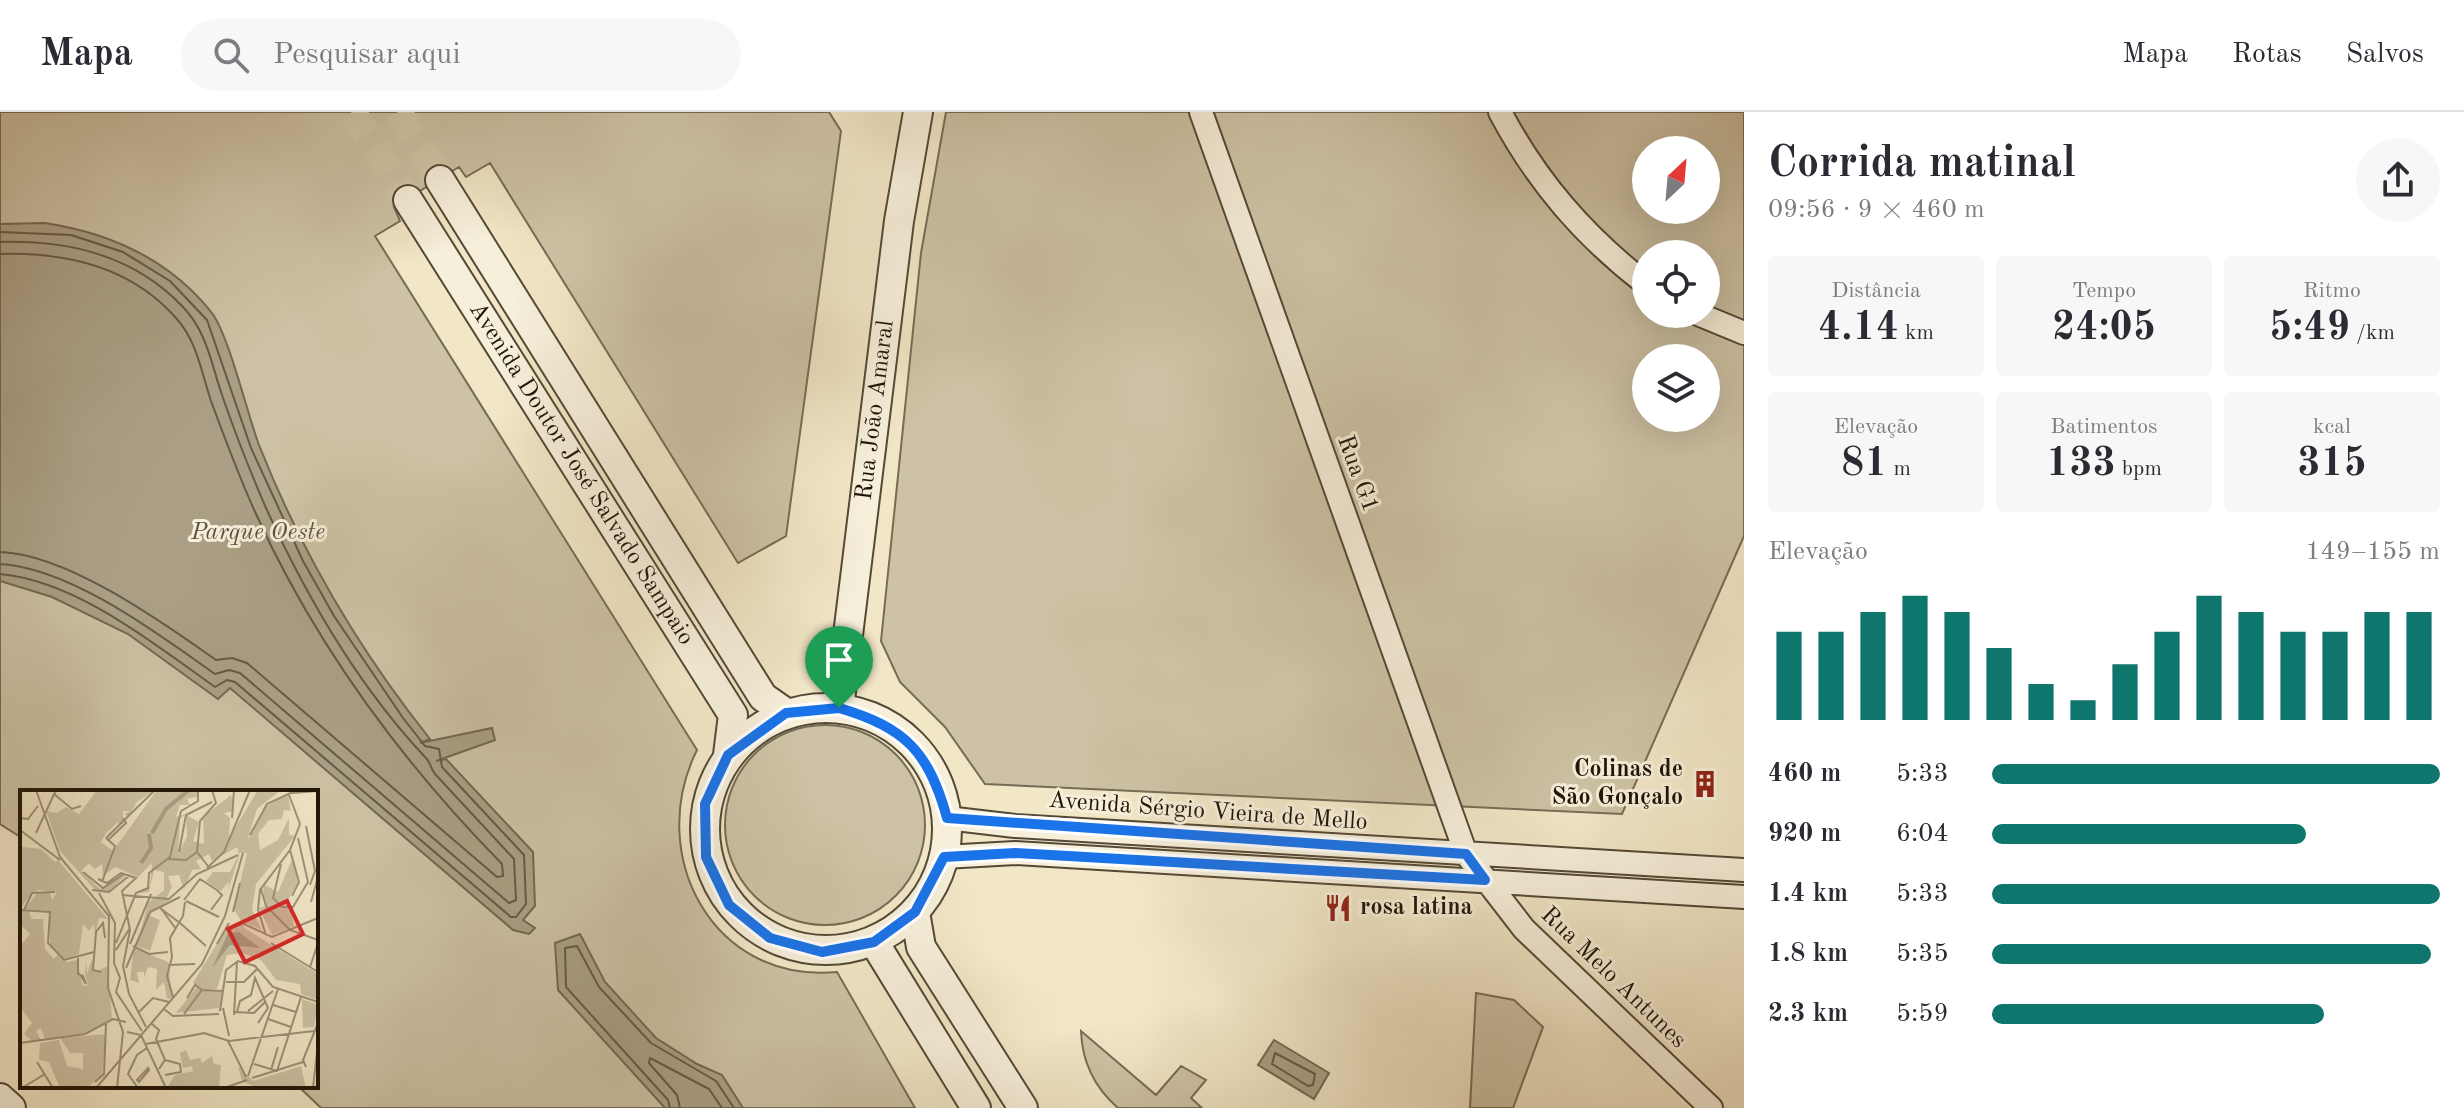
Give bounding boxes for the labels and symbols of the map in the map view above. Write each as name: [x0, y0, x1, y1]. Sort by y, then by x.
north arrow: [1632, 136, 1720, 224]
street label: Avenida Doutor José Salvado Sampaio: [464, 298, 698, 650]
street label: Rua João Amaral: [853, 319, 899, 502]
street label: Rua G1: [1332, 432, 1382, 516]
park label: Parque Oeste: [190, 521, 325, 545]
pin: [805, 626, 873, 708]
place label: Colinas de São Gonçalo: [1551, 758, 1683, 810]
building icon: Colinas de São Gonçalo: [1690, 769, 1720, 799]
street label: Avenida Sérgio Vieira de Mello: [1048, 789, 1368, 835]
inset map: [20, 790, 318, 1088]
restaurant icon: rosa latina: [1323, 893, 1353, 923]
place label: rosa latina: [1360, 896, 1473, 920]
street label: Rua Melo Antunes: [1536, 903, 1690, 1053]

